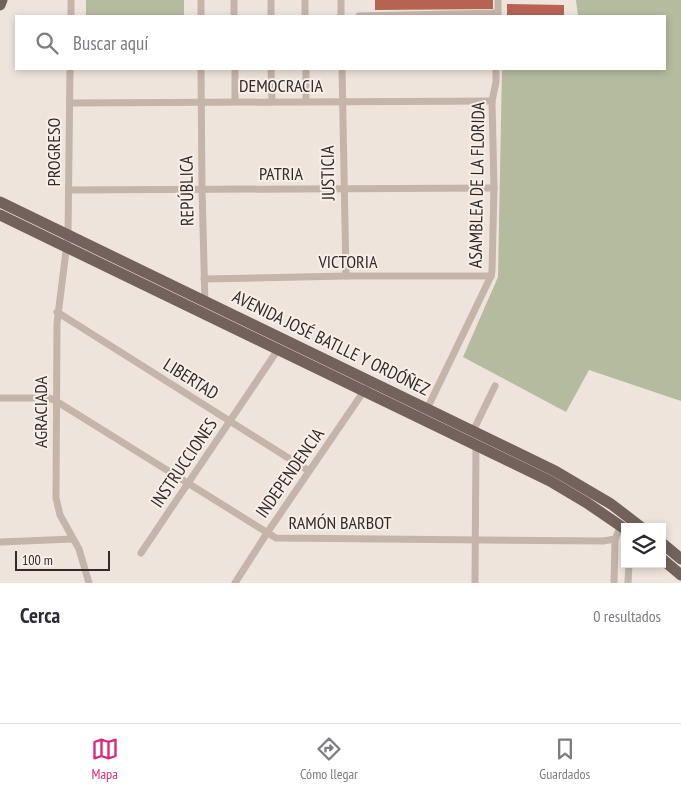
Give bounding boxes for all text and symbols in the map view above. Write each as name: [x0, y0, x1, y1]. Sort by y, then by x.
search box: [15, 15, 666, 70]
icon: search: [33, 29, 61, 57]
text: Buscar aquí: [73, 31, 148, 55]
street label: DEMOCRACIA: [239, 74, 324, 97]
street label: ASAMBLEA DE LA FLORIDA: [464, 101, 489, 268]
street label: PROGRESO: [42, 117, 65, 186]
street label: JUSTICIA: [316, 145, 339, 202]
street label: REPÚBLICA: [174, 155, 199, 226]
street label: PATRIA: [259, 162, 304, 185]
street label: VICTORIA: [318, 250, 378, 273]
street label: AVENIDA JOSÉ BATLLE Y ORDÓÑEZ: [229, 285, 434, 400]
street label: LIBERTAD: [159, 353, 223, 404]
street label: AGRACIADA: [29, 376, 52, 448]
street label: INSTRUCCIONES: [145, 413, 222, 512]
street label: INDEPENDENCIA: [250, 423, 329, 522]
street label: RAMÓN BARBOT: [289, 511, 391, 534]
map controls: [621, 523, 666, 568]
button: layers: [621, 523, 666, 568]
scale bar: [15, 548, 110, 571]
text: 100 m: [22, 551, 53, 569]
text: Cerca: [20, 602, 60, 629]
text: 0 resultados: [593, 606, 661, 626]
tab: Mapa: [91, 735, 119, 783]
tab: Cómo llegar: [300, 735, 358, 783]
tab: Guardados: [539, 735, 590, 783]

